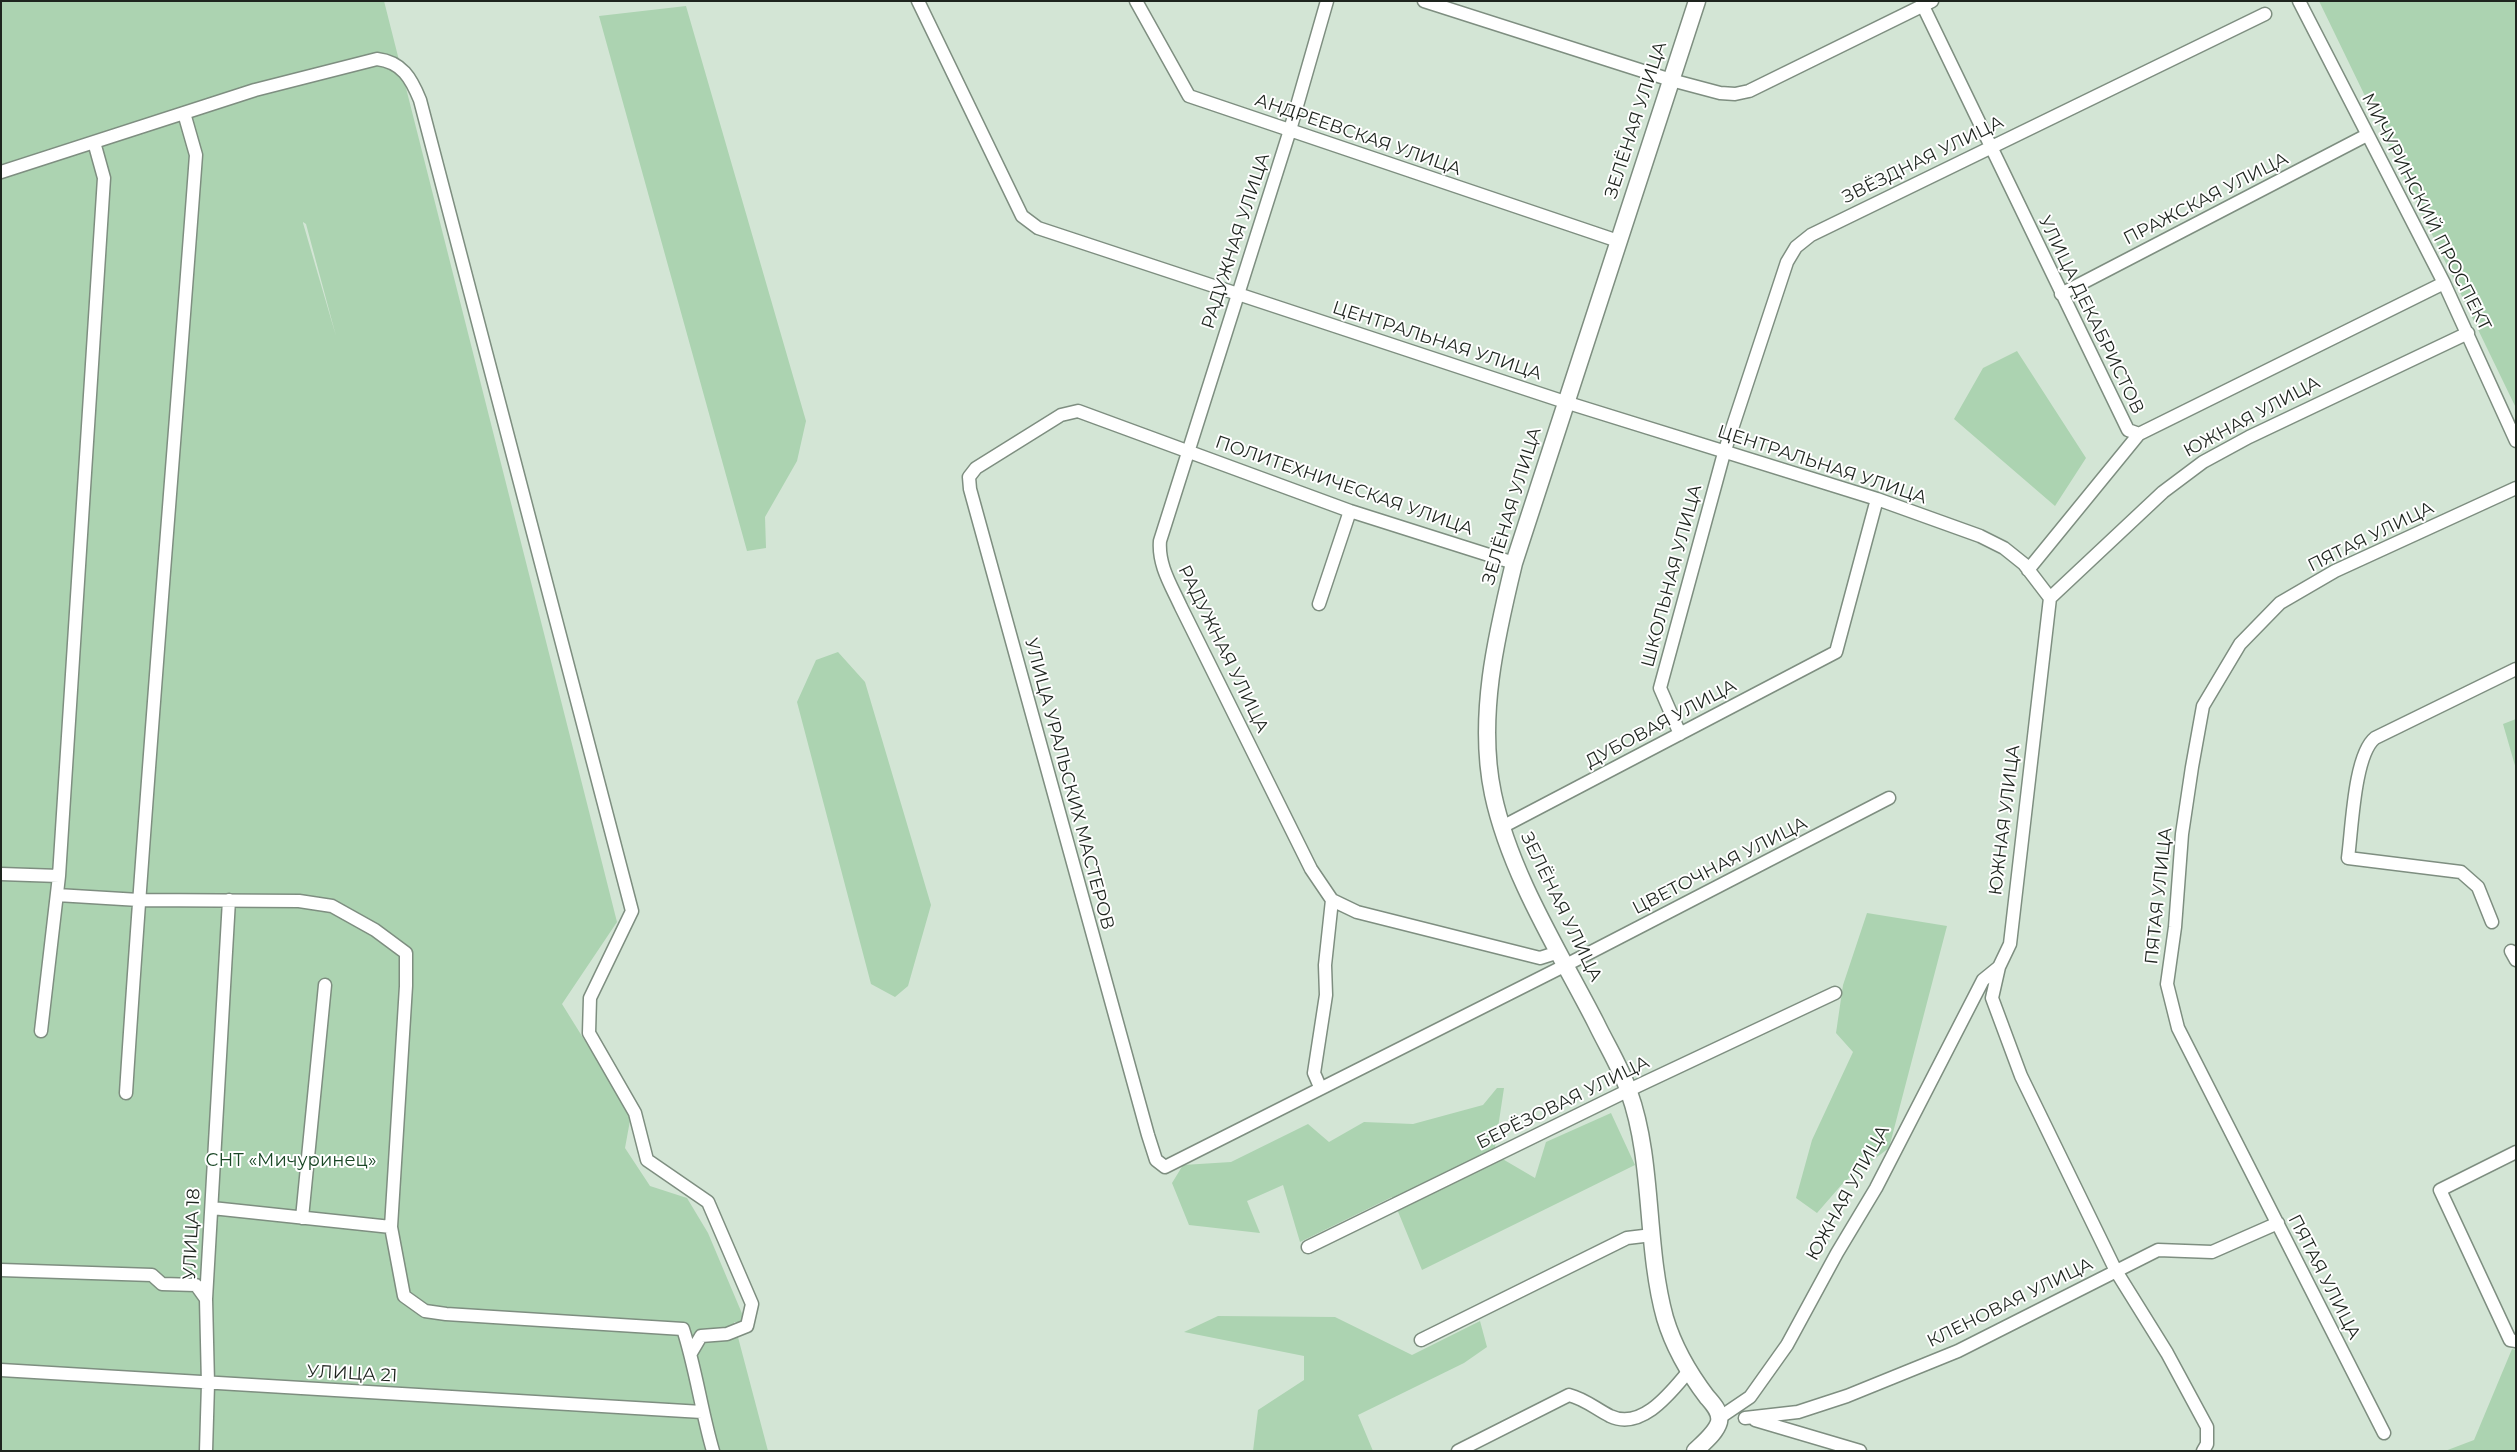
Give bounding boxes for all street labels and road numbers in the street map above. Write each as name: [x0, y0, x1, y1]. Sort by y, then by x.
street label: ЗЕЛЁНАЯ УЛИЦА: [1600, 39, 1672, 201]
street label: АНДРЕЕВСКАЯ УЛИЦА: [1252, 90, 1464, 180]
street label: МИЧУРИНСКИЙ ПРОСПЕКТ: [2357, 90, 2495, 334]
street label: ЗВЁЗДНАЯ УЛИЦА: [1839, 112, 2007, 208]
street label: ПРАЖСКАЯ УЛИЦА: [2120, 148, 2292, 250]
street label: РАДУЖНАЯ УЛИЦА: [1197, 150, 1275, 332]
street label: УЛИЦА ДЕКАБРИСТОВ: [2034, 212, 2148, 418]
street label: ЦЕНТРАЛЬНАЯ УЛИЦА: [1330, 297, 1544, 385]
street label: ЮЖНАЯ УЛИЦА: [2180, 372, 2324, 462]
street label: ЦЕНТРАЛЬНАЯ УЛИЦА: [1715, 421, 1929, 509]
street label: ЗЕЛЁНАЯ УЛИЦА: [1478, 425, 1546, 587]
street label: ПОЛИТЕХНИЧЕСКАЯ УЛИЦА: [1212, 432, 1476, 540]
street label: ШКОЛЬНАЯ УЛИЦА: [1637, 482, 1707, 670]
street label: ПЯТАЯ УЛИЦА: [2305, 497, 2437, 577]
street label: РАДУЖНАЯ УЛИЦА: [1173, 562, 1273, 736]
street label: УЛИЦА УРАЛЬСКИХ МАСТЕРОВ: [1020, 636, 1118, 932]
street label: ДУБОВАЯ УЛИЦА: [1582, 675, 1740, 773]
street label: ЮЖНАЯ УЛИЦА: [1985, 743, 2025, 897]
street label: ЦВЕТОЧНАЯ УЛИЦА: [1629, 812, 1811, 920]
street label: ПЯТАЯ УЛИЦА: [2141, 827, 2177, 965]
street label: ЗЕЛЁНАЯ УЛИЦА: [1515, 829, 1607, 985]
street label: БЕРЁЗОВАЯ УЛИЦА: [1473, 1052, 1653, 1154]
street label: ЮЖНАЯ УЛИЦА: [1802, 1121, 1894, 1265]
street label: УЛИЦА 18: [179, 1188, 205, 1280]
street label: ПЯТАЯ УЛИЦА: [2283, 1211, 2365, 1343]
street label: КЛЕНОВАЯ УЛИЦА: [1924, 1253, 2096, 1353]
street label: УЛИЦА 21: [306, 1361, 398, 1387]

